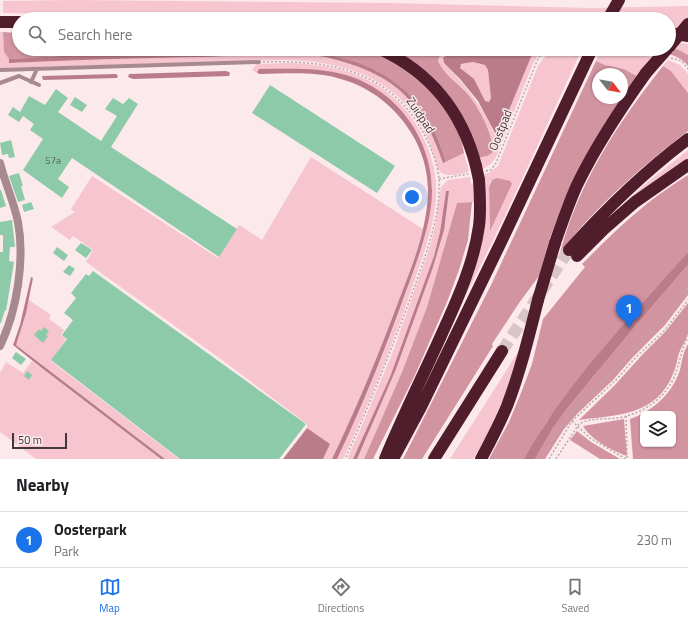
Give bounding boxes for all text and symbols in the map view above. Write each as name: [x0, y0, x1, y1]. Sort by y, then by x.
search box: [12, 12, 676, 56]
icon: search: [26, 23, 48, 45]
text: Search here: [58, 23, 132, 46]
north arrow: [592, 68, 628, 104]
street label: Zuidpad: [402, 93, 440, 137]
street label: Oostpad: [483, 107, 517, 153]
house number: 57a: [45, 153, 61, 168]
your location: [402, 187, 422, 207]
pin: 1: [616, 295, 642, 328]
map controls: [640, 411, 676, 447]
button: layers: [640, 411, 676, 447]
scale bar: [12, 431, 67, 450]
text: 50 m: [18, 432, 42, 448]
text: Nearby: [16, 472, 69, 498]
text: Oosterpark: [54, 518, 127, 541]
text: 1: [25, 530, 33, 550]
text: 230 m: [636, 530, 672, 550]
text: Park: [54, 541, 79, 561]
tab: Map: [99, 576, 121, 616]
tab: Directions: [318, 576, 364, 616]
tab: Saved: [561, 576, 589, 616]

